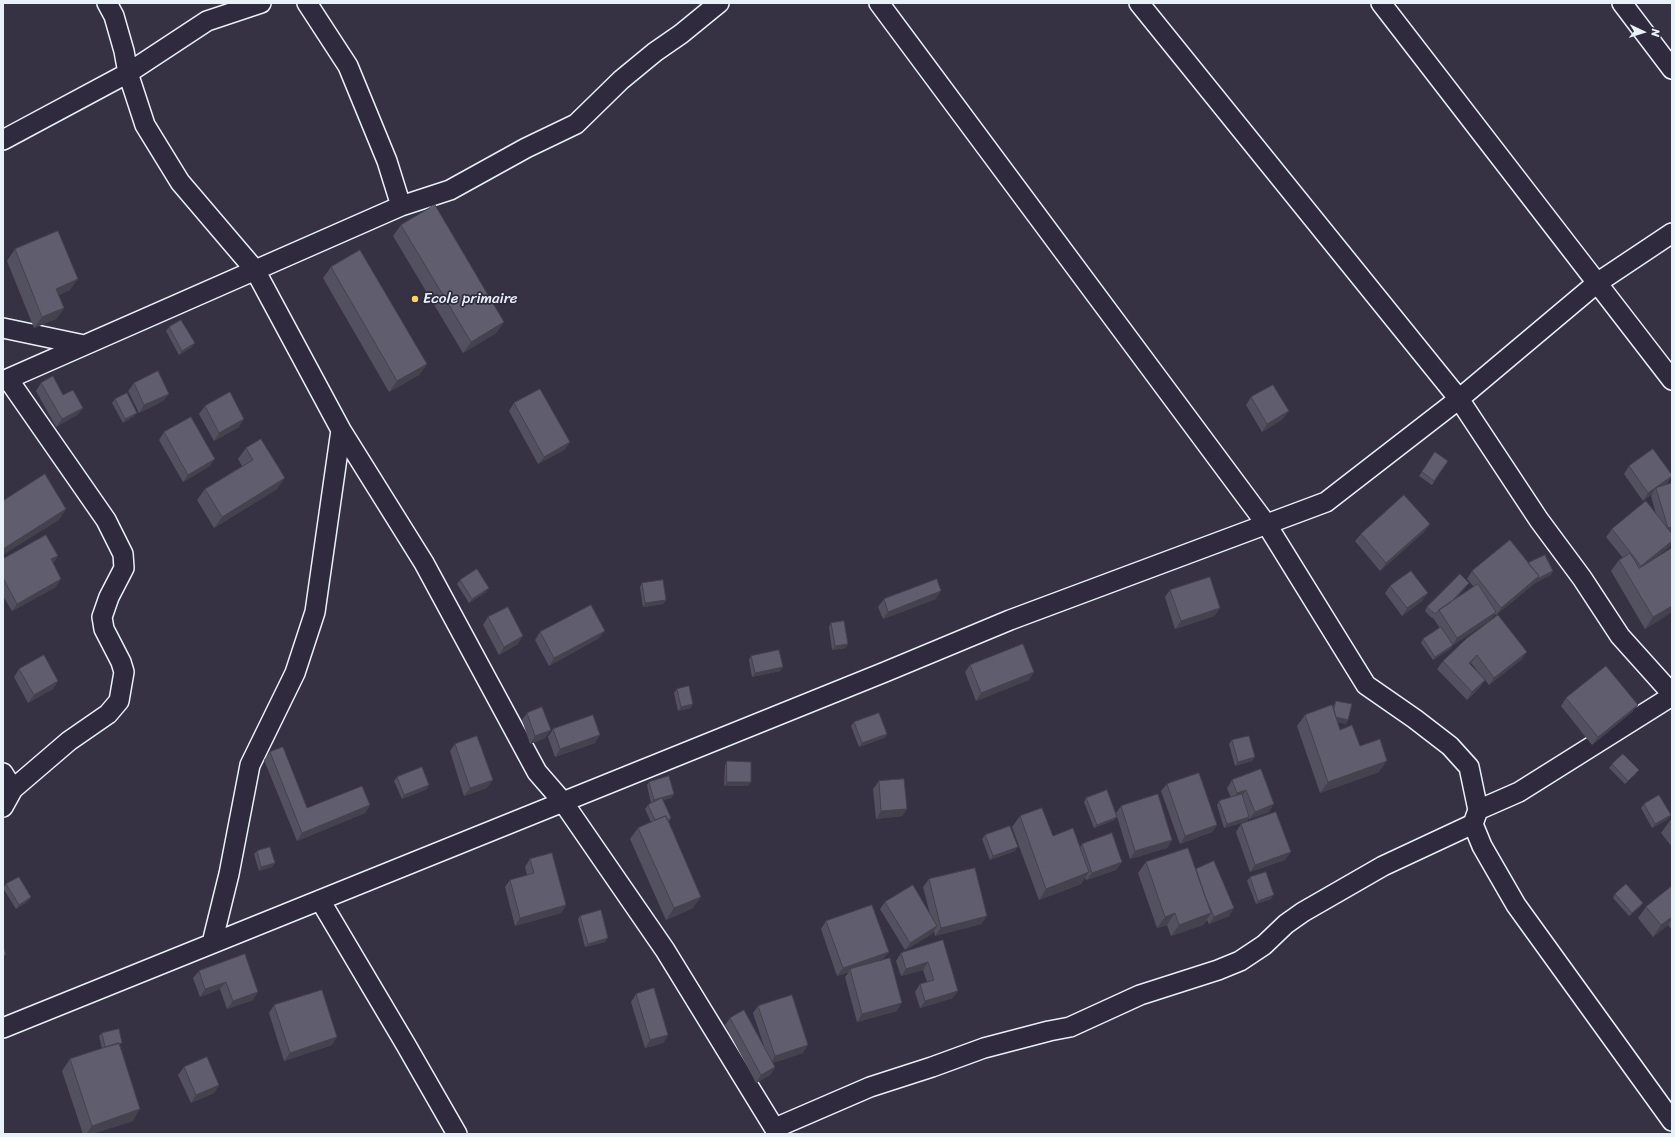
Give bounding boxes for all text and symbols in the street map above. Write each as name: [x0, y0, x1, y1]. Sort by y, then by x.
north arrow: [1623, 12, 1663, 52]
text: N: [1646, 28, 1665, 37]
place label: Ecole primaire: [423, 290, 518, 308]
marker: Ecole primaire: [410, 294, 420, 304]

